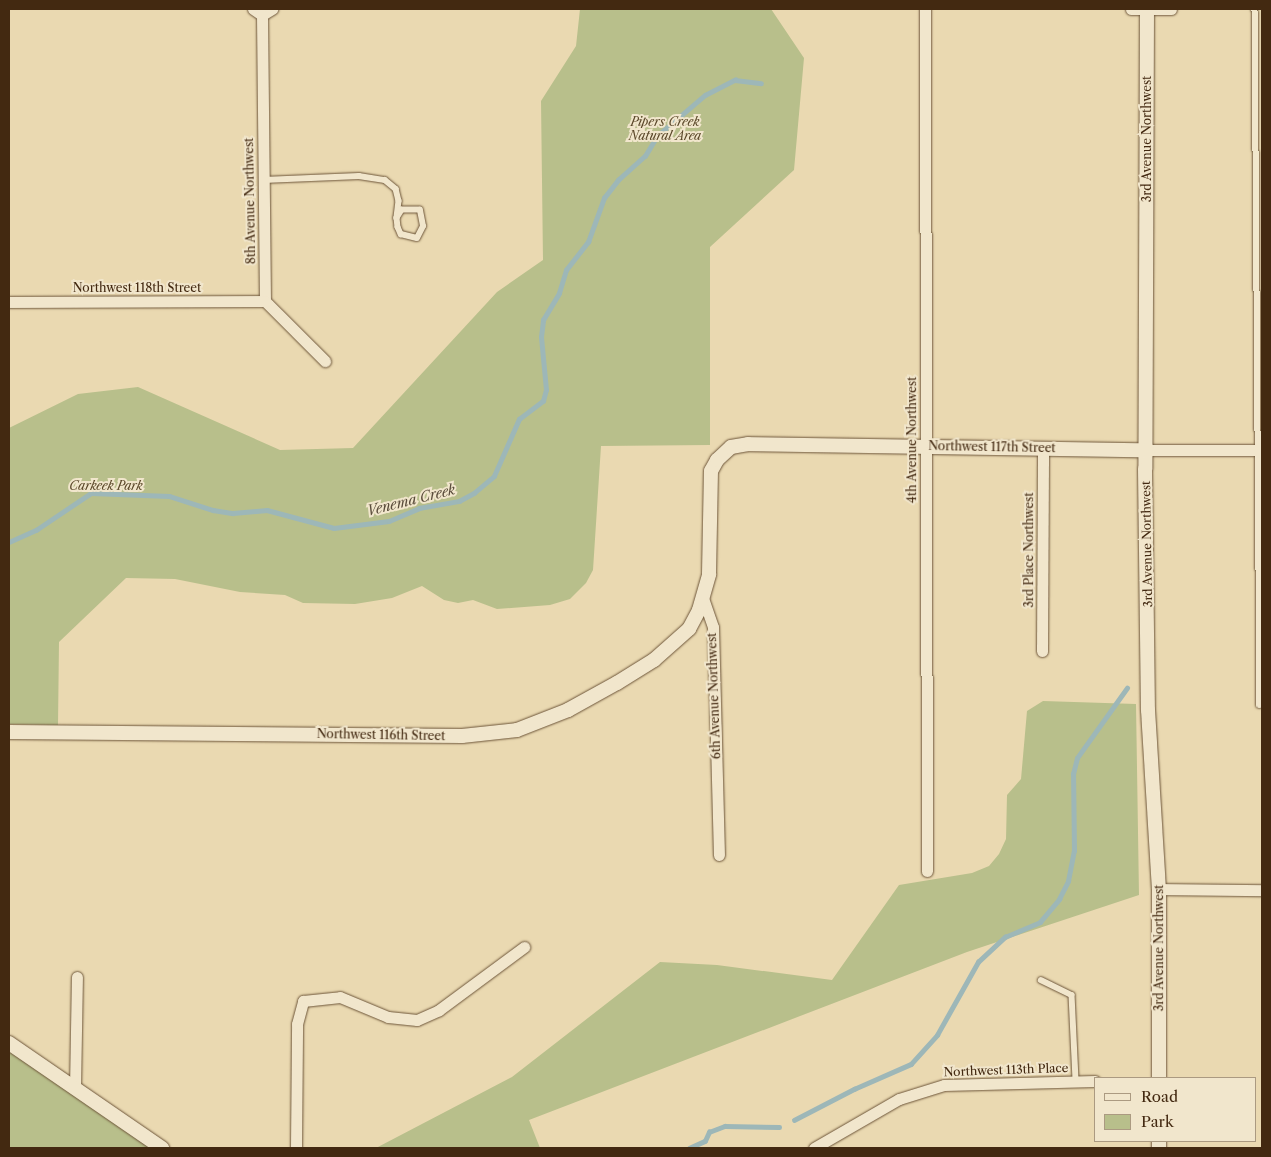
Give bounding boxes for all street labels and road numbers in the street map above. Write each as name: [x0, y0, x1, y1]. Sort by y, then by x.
street label: 3rd Avenue Northwest: [1140, 75, 1154, 203]
street label: 8th Avenue Northwest: [242, 137, 258, 265]
street label: Northwest 118th Street: [73, 281, 201, 295]
street label: 4th Avenue Northwest: [905, 377, 919, 503]
street label: Northwest 117th Street: [928, 439, 1056, 455]
street label: 3rd Avenue Northwest: [1139, 480, 1155, 608]
street label: 3rd Place Northwest: [1022, 492, 1036, 608]
street label: 6th Avenue Northwest: [705, 632, 723, 760]
street label: Northwest 116th Street: [317, 727, 445, 743]
street label: 3rd Avenue Northwest: [1152, 884, 1166, 1012]
street label: Northwest 113th Place: [943, 1061, 1069, 1079]

